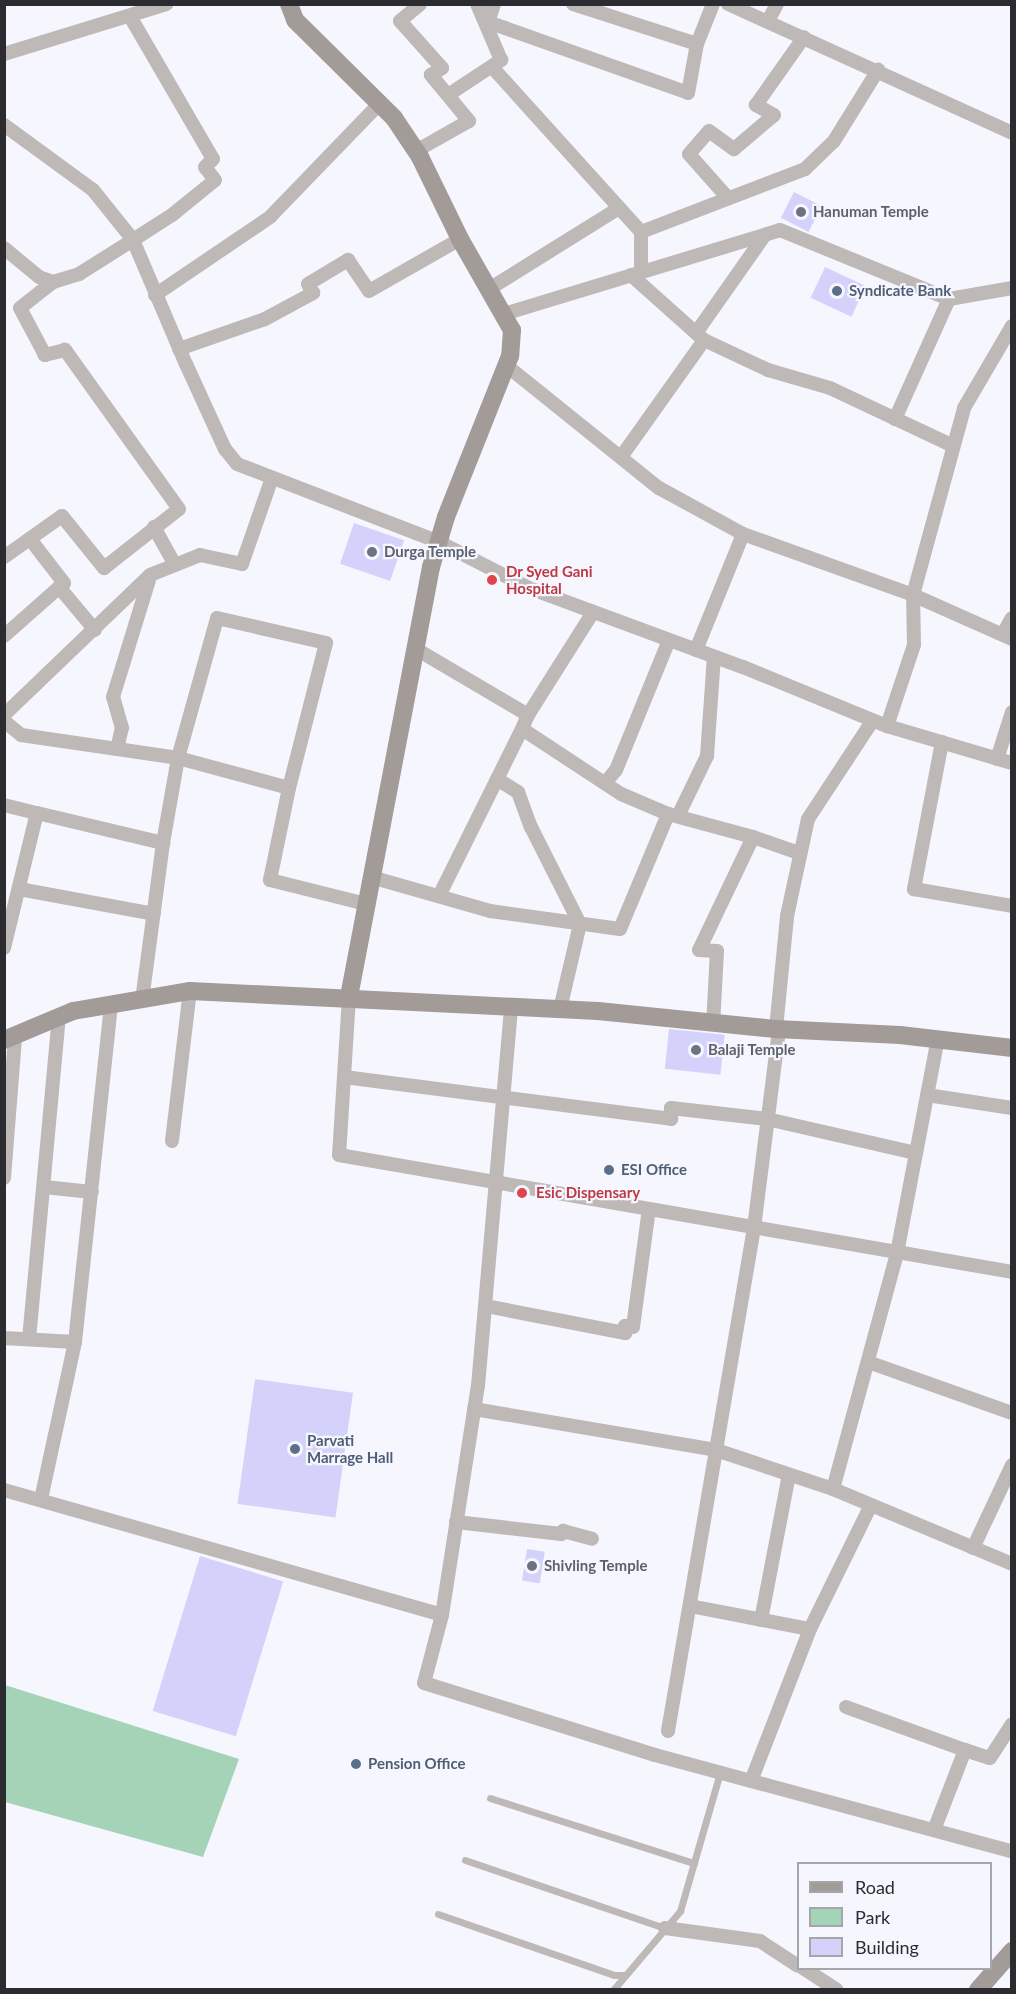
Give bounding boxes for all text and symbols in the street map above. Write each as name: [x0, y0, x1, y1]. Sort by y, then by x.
place label: Hanuman Temple: [813, 203, 929, 221]
marker: Hanuman Temple: [794, 205, 808, 219]
place label: Syndicate Bank: [849, 282, 951, 300]
marker: Syndicate Bank: [830, 284, 844, 298]
place label: Durga Temple: [384, 543, 476, 561]
marker: Durga Temple: [365, 545, 379, 559]
place label: Dr Syed Gani Hospital: [506, 562, 593, 597]
marker: Dr Syed Gani Hospital: [483, 571, 501, 589]
place label: Balaji Temple: [708, 1041, 796, 1059]
marker: Balaji Temple: [689, 1043, 703, 1057]
place label: ESI Office: [621, 1161, 687, 1179]
marker: ESI Office: [602, 1163, 616, 1177]
marker: Esic Dispensary: [513, 1184, 531, 1202]
place label: Esic Dispensary: [536, 1184, 640, 1202]
place label: Parvati Marrage Hall: [307, 1431, 393, 1466]
marker: Parvati Marrage Hall: [288, 1442, 302, 1456]
place label: Shivling Temple: [544, 1557, 648, 1575]
marker: Shivling Temple: [525, 1559, 539, 1573]
place label: Pension Office: [368, 1755, 466, 1773]
marker: Pension Office: [349, 1757, 363, 1771]
legend: [797, 1862, 992, 1970]
text: Road: [855, 1876, 895, 1898]
text: Park: [855, 1906, 890, 1928]
text: Building: [855, 1936, 919, 1958]

